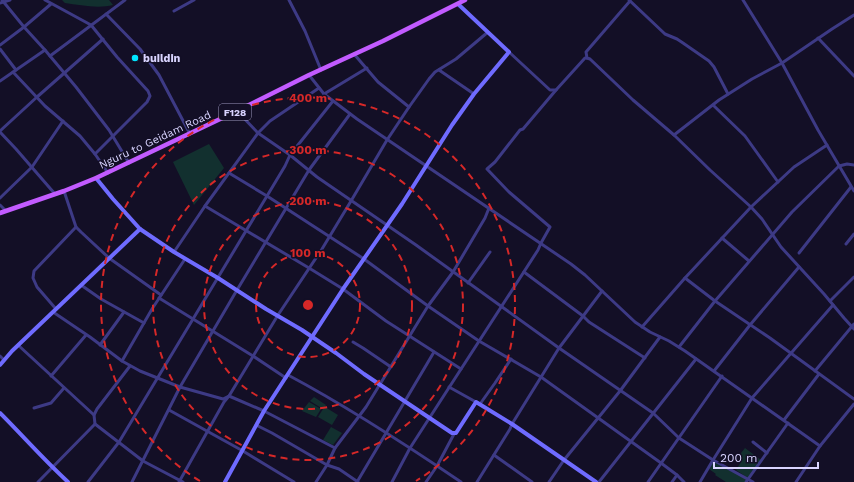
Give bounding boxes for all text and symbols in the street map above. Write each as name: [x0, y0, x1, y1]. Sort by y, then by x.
place label: buildin: [143, 52, 181, 65]
marker: buildin: [130, 53, 140, 63]
text: 400 m: [289, 91, 327, 105]
road number: F128: [219, 104, 251, 120]
street label: Nguru to Geidam Road: [97, 108, 213, 172]
text: 300 m: [289, 143, 327, 157]
text: 200 m: [289, 194, 327, 208]
text: 100 m: [290, 246, 326, 260]
centre of rings: [301, 298, 315, 312]
scale bar: [714, 444, 818, 470]
text: 200 m: [720, 451, 757, 465]

